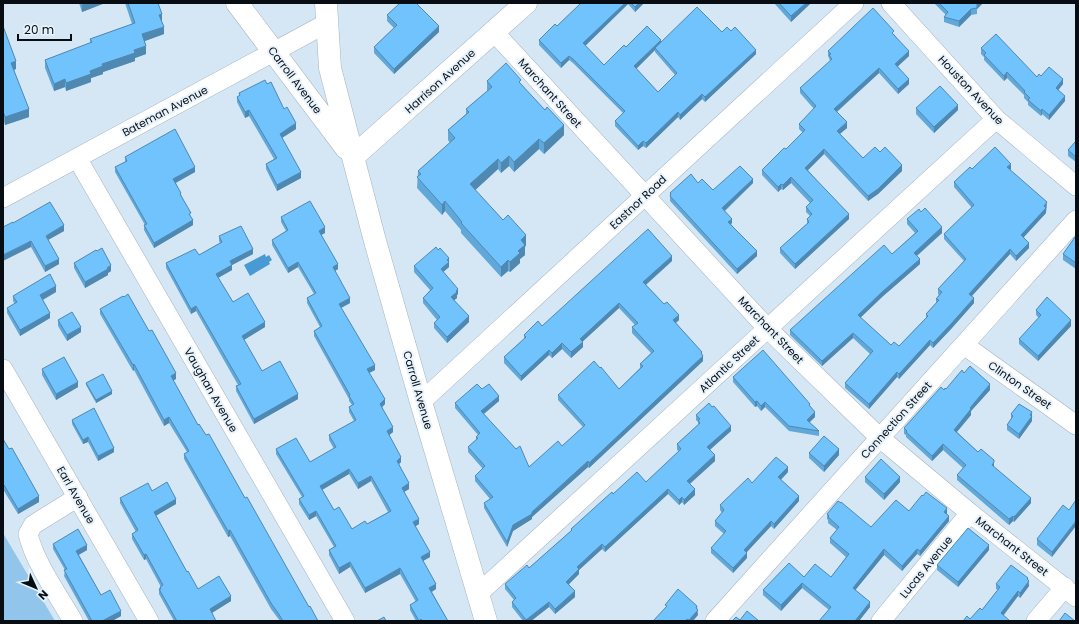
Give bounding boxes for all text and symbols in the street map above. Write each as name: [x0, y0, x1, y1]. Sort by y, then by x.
scale bar: [18, 16, 71, 42]
text: 20 m: [24, 21, 54, 38]
street label: Carroll Avenue: [264, 43, 326, 117]
street label: Harrison Avenue: [401, 45, 479, 117]
street label: Houston Avenue: [935, 52, 1008, 128]
street label: Marchant Street: [514, 55, 586, 131]
street label: Bateman Avenue: [119, 82, 211, 140]
street label: Eastnor Road: [606, 171, 670, 233]
street label: Marchant Street: [735, 293, 807, 367]
street label: Atlantic Street: [695, 332, 763, 396]
street label: Vaughan Avenue: [180, 345, 242, 435]
street label: Carroll Avenue: [399, 349, 437, 431]
street label: Clinton Street: [985, 357, 1055, 413]
street label: Connection Street: [857, 378, 935, 462]
street label: Earl Avenue: [53, 463, 99, 527]
street label: Marchant Street: [972, 512, 1052, 580]
street label: Lucas Avenue: [896, 532, 956, 602]
north arrow: [16, 568, 56, 608]
text: N: [35, 586, 52, 603]

